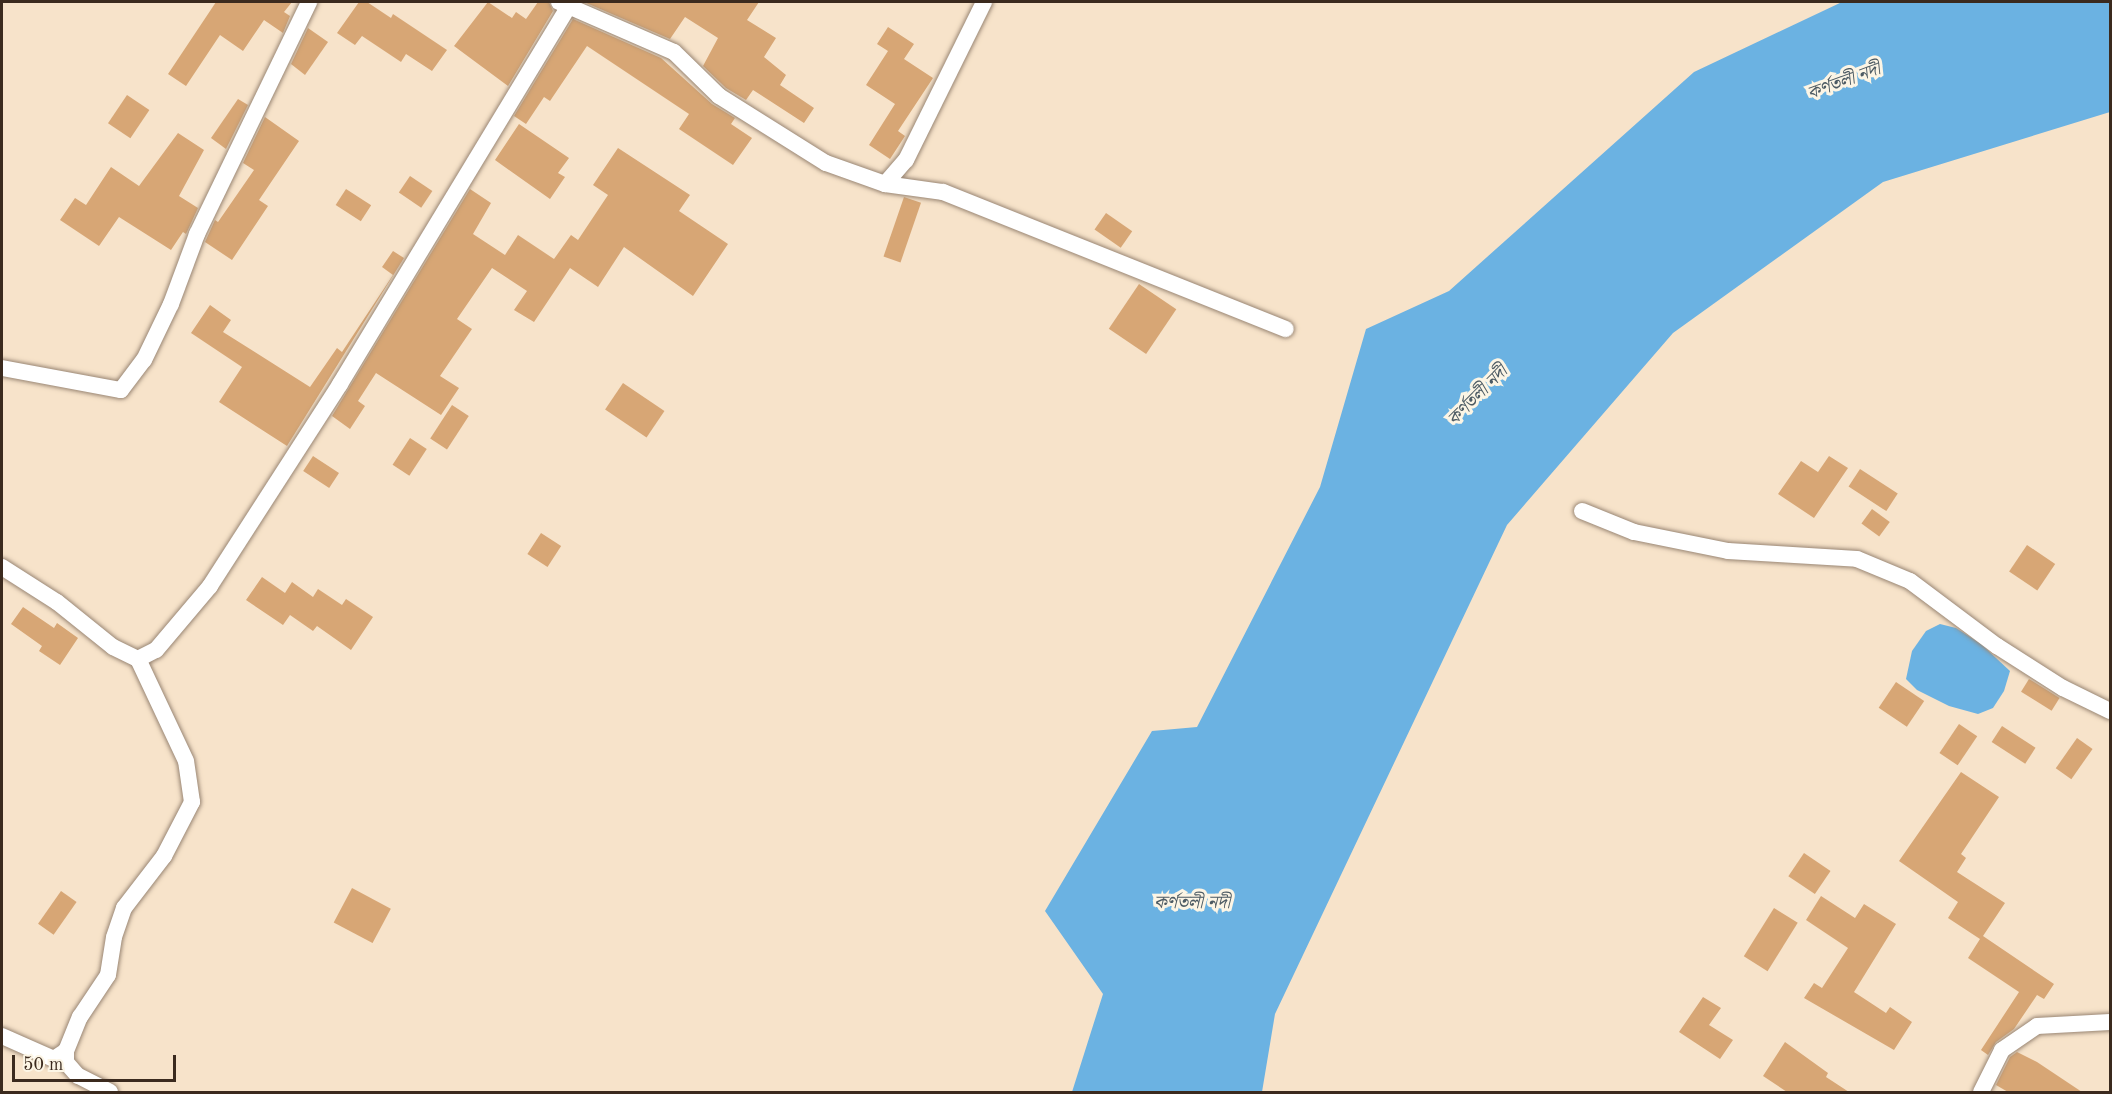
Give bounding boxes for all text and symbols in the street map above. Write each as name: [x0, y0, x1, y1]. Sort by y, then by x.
water label: কর্ণতলী নদী: [1805, 59, 1883, 105]
water label: কর্ণতলী নদী: [1444, 362, 1512, 430]
water label: কর্ণতলী নদী: [1154, 892, 1230, 914]
scale bar: [15, 1043, 178, 1081]
text: 50 m: [23, 1056, 63, 1074]

